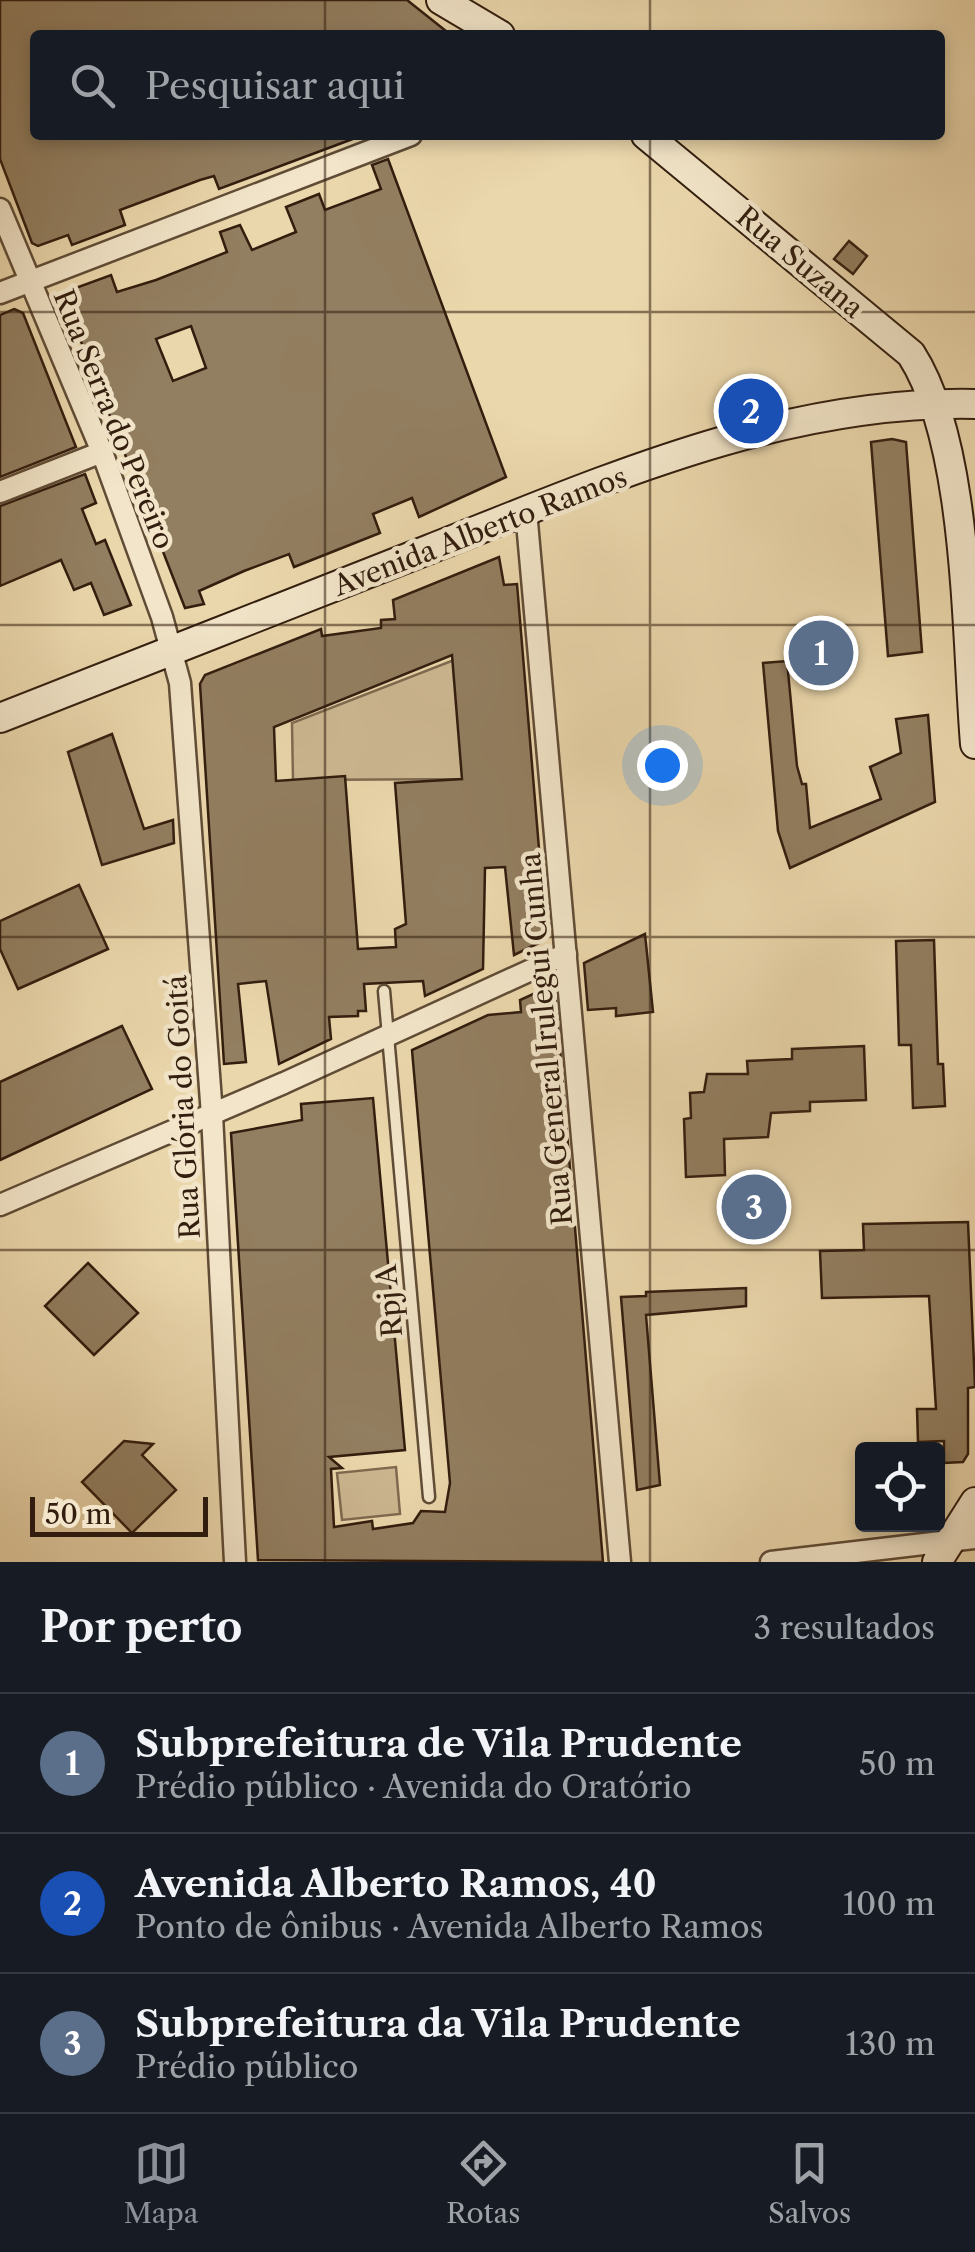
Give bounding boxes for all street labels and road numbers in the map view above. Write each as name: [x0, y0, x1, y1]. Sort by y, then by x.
street label: Rua Suzana: [730, 199, 871, 325]
street label: Rua Serra do Pereiro: [46, 284, 182, 554]
street label: Avenida Alberto Ramos: [328, 459, 632, 603]
street label: Rua General Irulegui Cunha: [513, 851, 579, 1227]
street label: Rua Glória do Goitá: [159, 974, 207, 1240]
street label: Rpj A: [369, 1262, 409, 1339]

